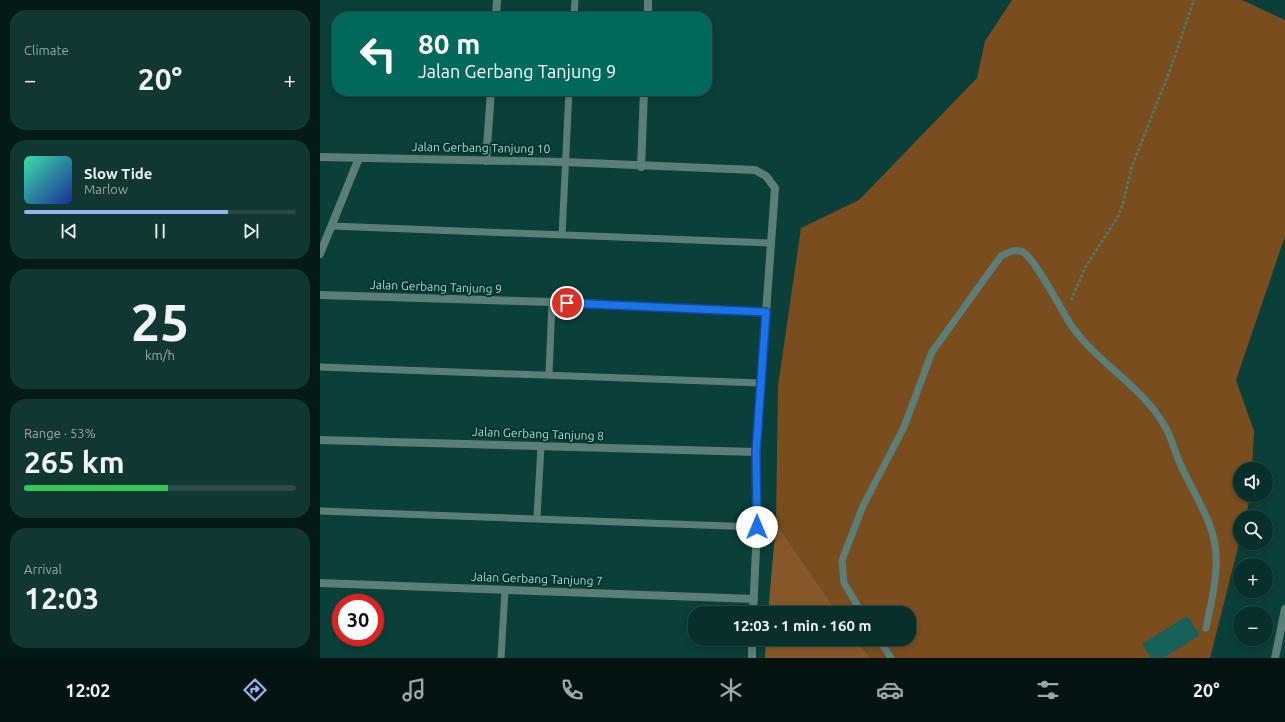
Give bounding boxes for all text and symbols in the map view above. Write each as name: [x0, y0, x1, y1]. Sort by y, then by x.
icon: left: [352, 28, 404, 80]
text: 80 m: [418, 28, 480, 59]
text: Climate: [24, 43, 69, 57]
text: Jalan Gerbang Tanjung 9: [418, 61, 616, 81]
text: 20°: [138, 62, 182, 96]
text: −: [24, 67, 36, 92]
text: +: [284, 67, 296, 92]
street label: Jalan Gerbang Tanjung 10: [411, 140, 551, 155]
text: Slow Tide: [84, 165, 152, 182]
text: Marlow: [84, 182, 128, 196]
icon: previous: [58, 220, 80, 242]
icon: pause: [149, 220, 171, 242]
icon: next: [240, 220, 262, 242]
street label: Jalan Gerbang Tanjung 9: [370, 278, 502, 295]
pin: [550, 286, 584, 320]
icon: arrive: [556, 292, 578, 314]
text: 25: [131, 293, 189, 351]
text: km/h: [145, 348, 175, 362]
street label: Jalan Gerbang Tanjung 8: [472, 425, 604, 442]
text: Range · 53%: [24, 426, 96, 440]
text: 265 km: [24, 445, 125, 479]
map controls: [1233, 462, 1273, 646]
button: sound: [1233, 462, 1273, 502]
position arrow: [736, 506, 778, 548]
button: search: [1233, 510, 1273, 550]
button: +: [1233, 558, 1273, 598]
text: Arrival: [24, 562, 62, 576]
street label: Jalan Gerbang Tanjung 7: [471, 570, 603, 587]
text: 12:03: [24, 581, 99, 615]
speed limit sign: 30: [332, 594, 384, 646]
button: −: [1233, 606, 1273, 646]
text: 12:03 · 1 min · 160 m: [733, 617, 871, 634]
icon: directions: [241, 676, 269, 704]
icon: music: [400, 676, 428, 704]
icon: phone: [558, 676, 586, 704]
icon: climate: [717, 676, 745, 704]
icon: car: [876, 676, 904, 704]
icon: filters: [1034, 676, 1062, 704]
text: 12:02: [65, 680, 110, 700]
text: 20°: [1193, 680, 1220, 700]

